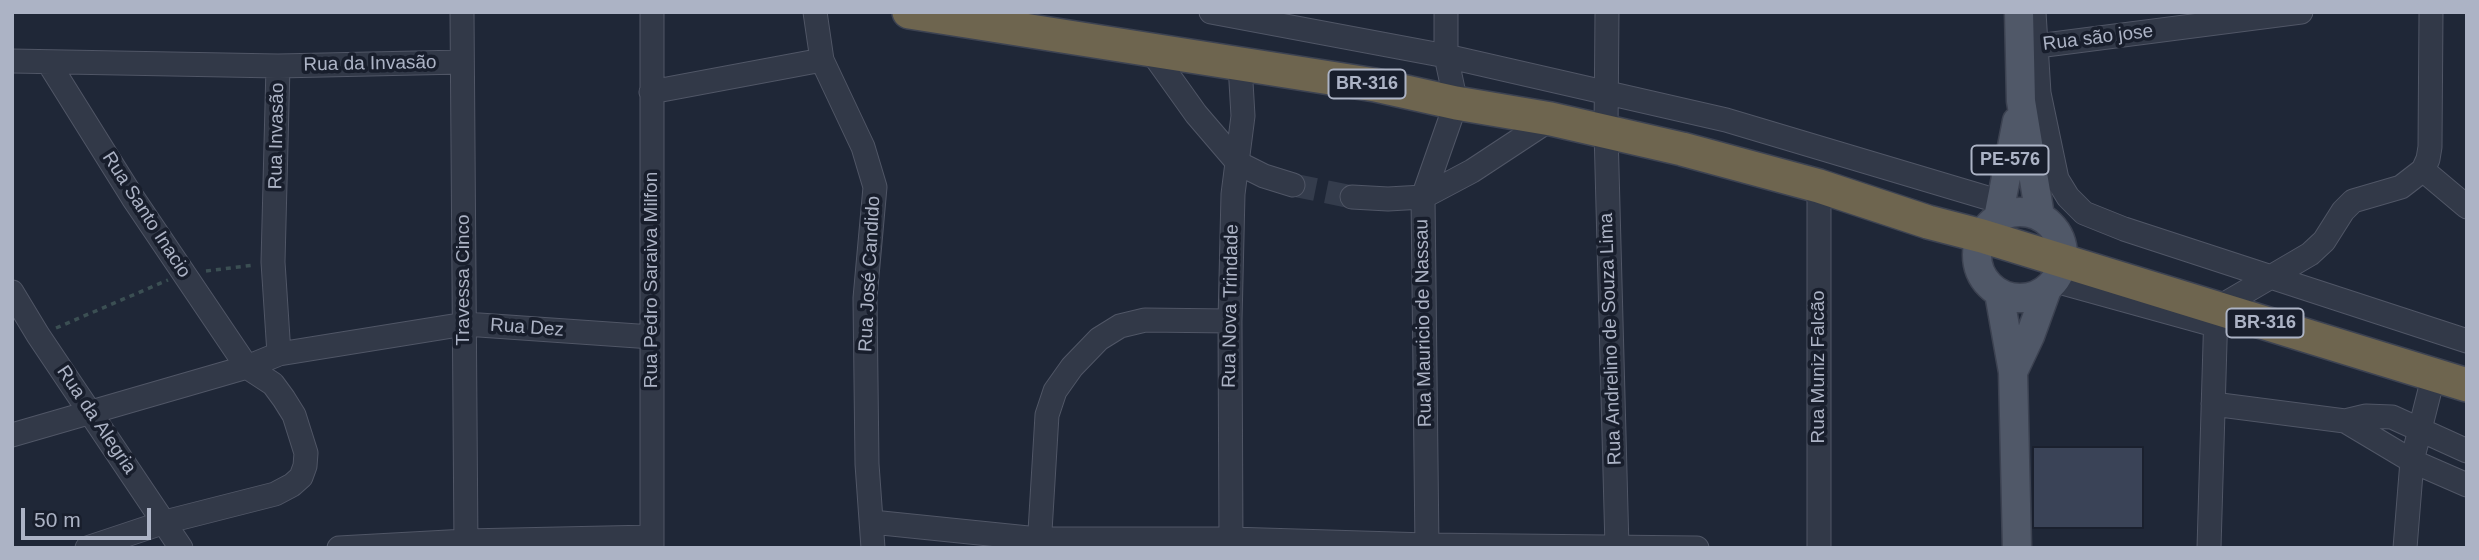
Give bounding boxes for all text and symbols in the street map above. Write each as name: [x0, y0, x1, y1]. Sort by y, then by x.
street label: Rua são jose: [2042, 20, 2154, 56]
street label: Rua da Invasão: [303, 51, 437, 77]
road number: BR-316: [1328, 70, 1406, 98]
street label: Rua Invasão: [265, 82, 289, 190]
road number: PE-576: [1972, 146, 2048, 174]
street label: Rua Santo Inacio: [97, 148, 195, 282]
street label: Rua Pedro Saraiva Milfon: [641, 172, 663, 388]
street label: Rua José Candido: [855, 195, 885, 353]
street label: Rua Andrelino de Souza Lima: [1595, 212, 1627, 466]
street label: Travessa Cinco: [453, 214, 475, 346]
street label: Rua Mauricio de Nassau: [1411, 219, 1437, 427]
street label: Rua Nova Trindade: [1218, 224, 1244, 388]
street label: Rua Muniz Falcão: [1808, 290, 1830, 444]
road number: BR-316: [2226, 309, 2304, 338]
street label: Rua Dez: [489, 314, 565, 342]
street label: Rua da Alegria: [51, 362, 141, 478]
scale bar: [24, 494, 154, 538]
text: 50 m: [34, 508, 81, 531]

